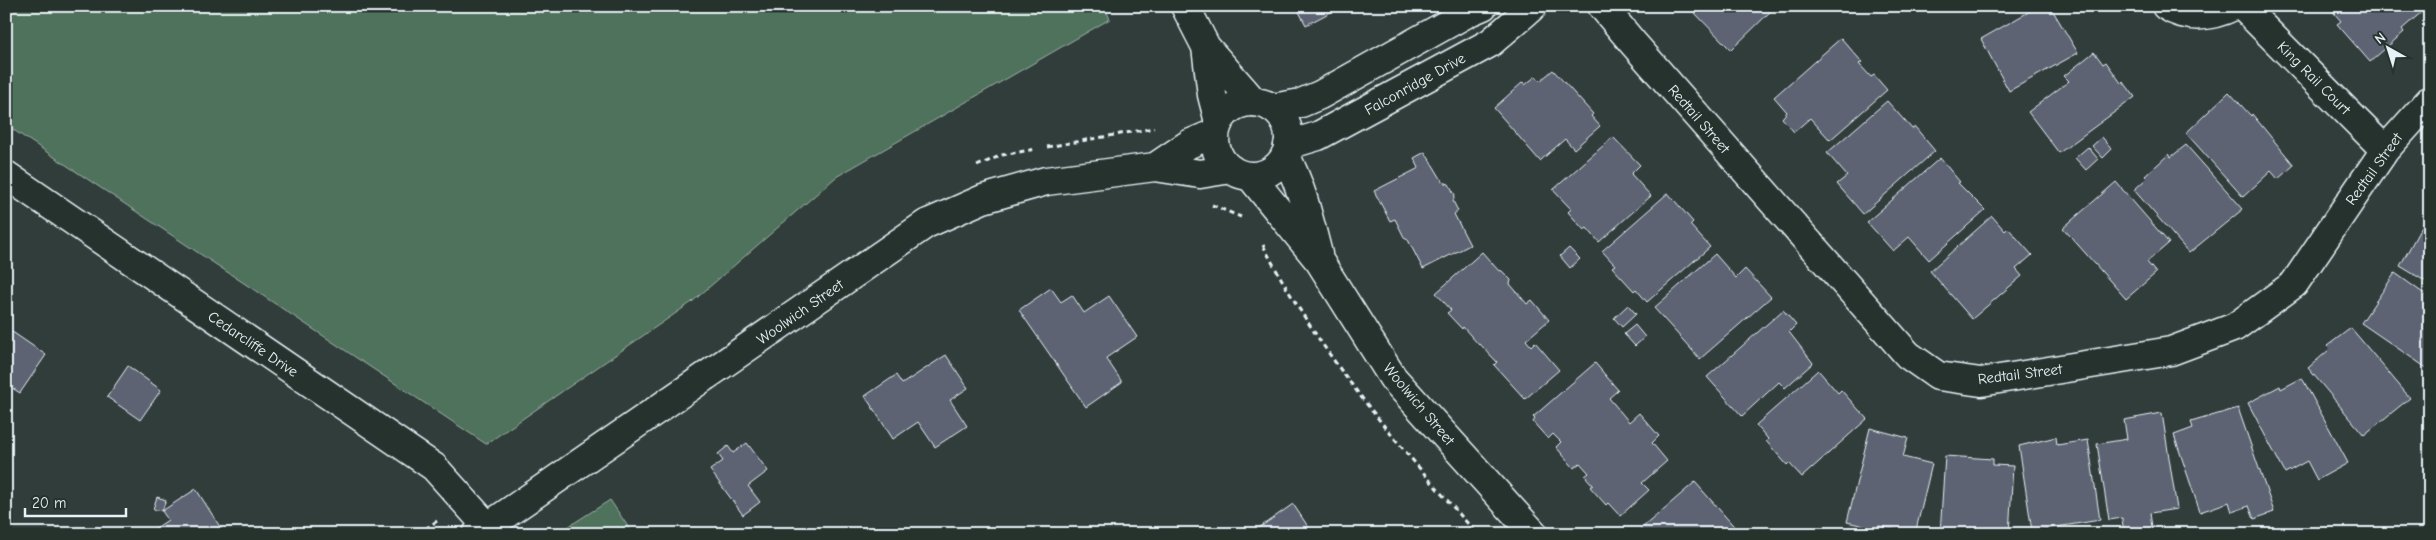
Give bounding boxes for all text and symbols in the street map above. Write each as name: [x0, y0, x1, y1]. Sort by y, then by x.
north arrow: [2364, 22, 2414, 72]
text: N: [2371, 29, 2389, 48]
street label: King Rail Court: [2274, 38, 2355, 119]
street label: Falconridge Drive: [1362, 49, 1469, 119]
street label: Redtail Street: [1664, 81, 1734, 158]
street label: Redtail Street: [2342, 129, 2407, 209]
street label: Woolwich Street: [753, 275, 847, 349]
street label: Cedarcliffe Drive: [205, 307, 302, 381]
street label: Woolwich Street: [1379, 359, 1459, 449]
street label: Redtail Street: [1977, 360, 2064, 388]
scale bar: [25, 485, 126, 517]
text: 20 m: [32, 494, 66, 512]

